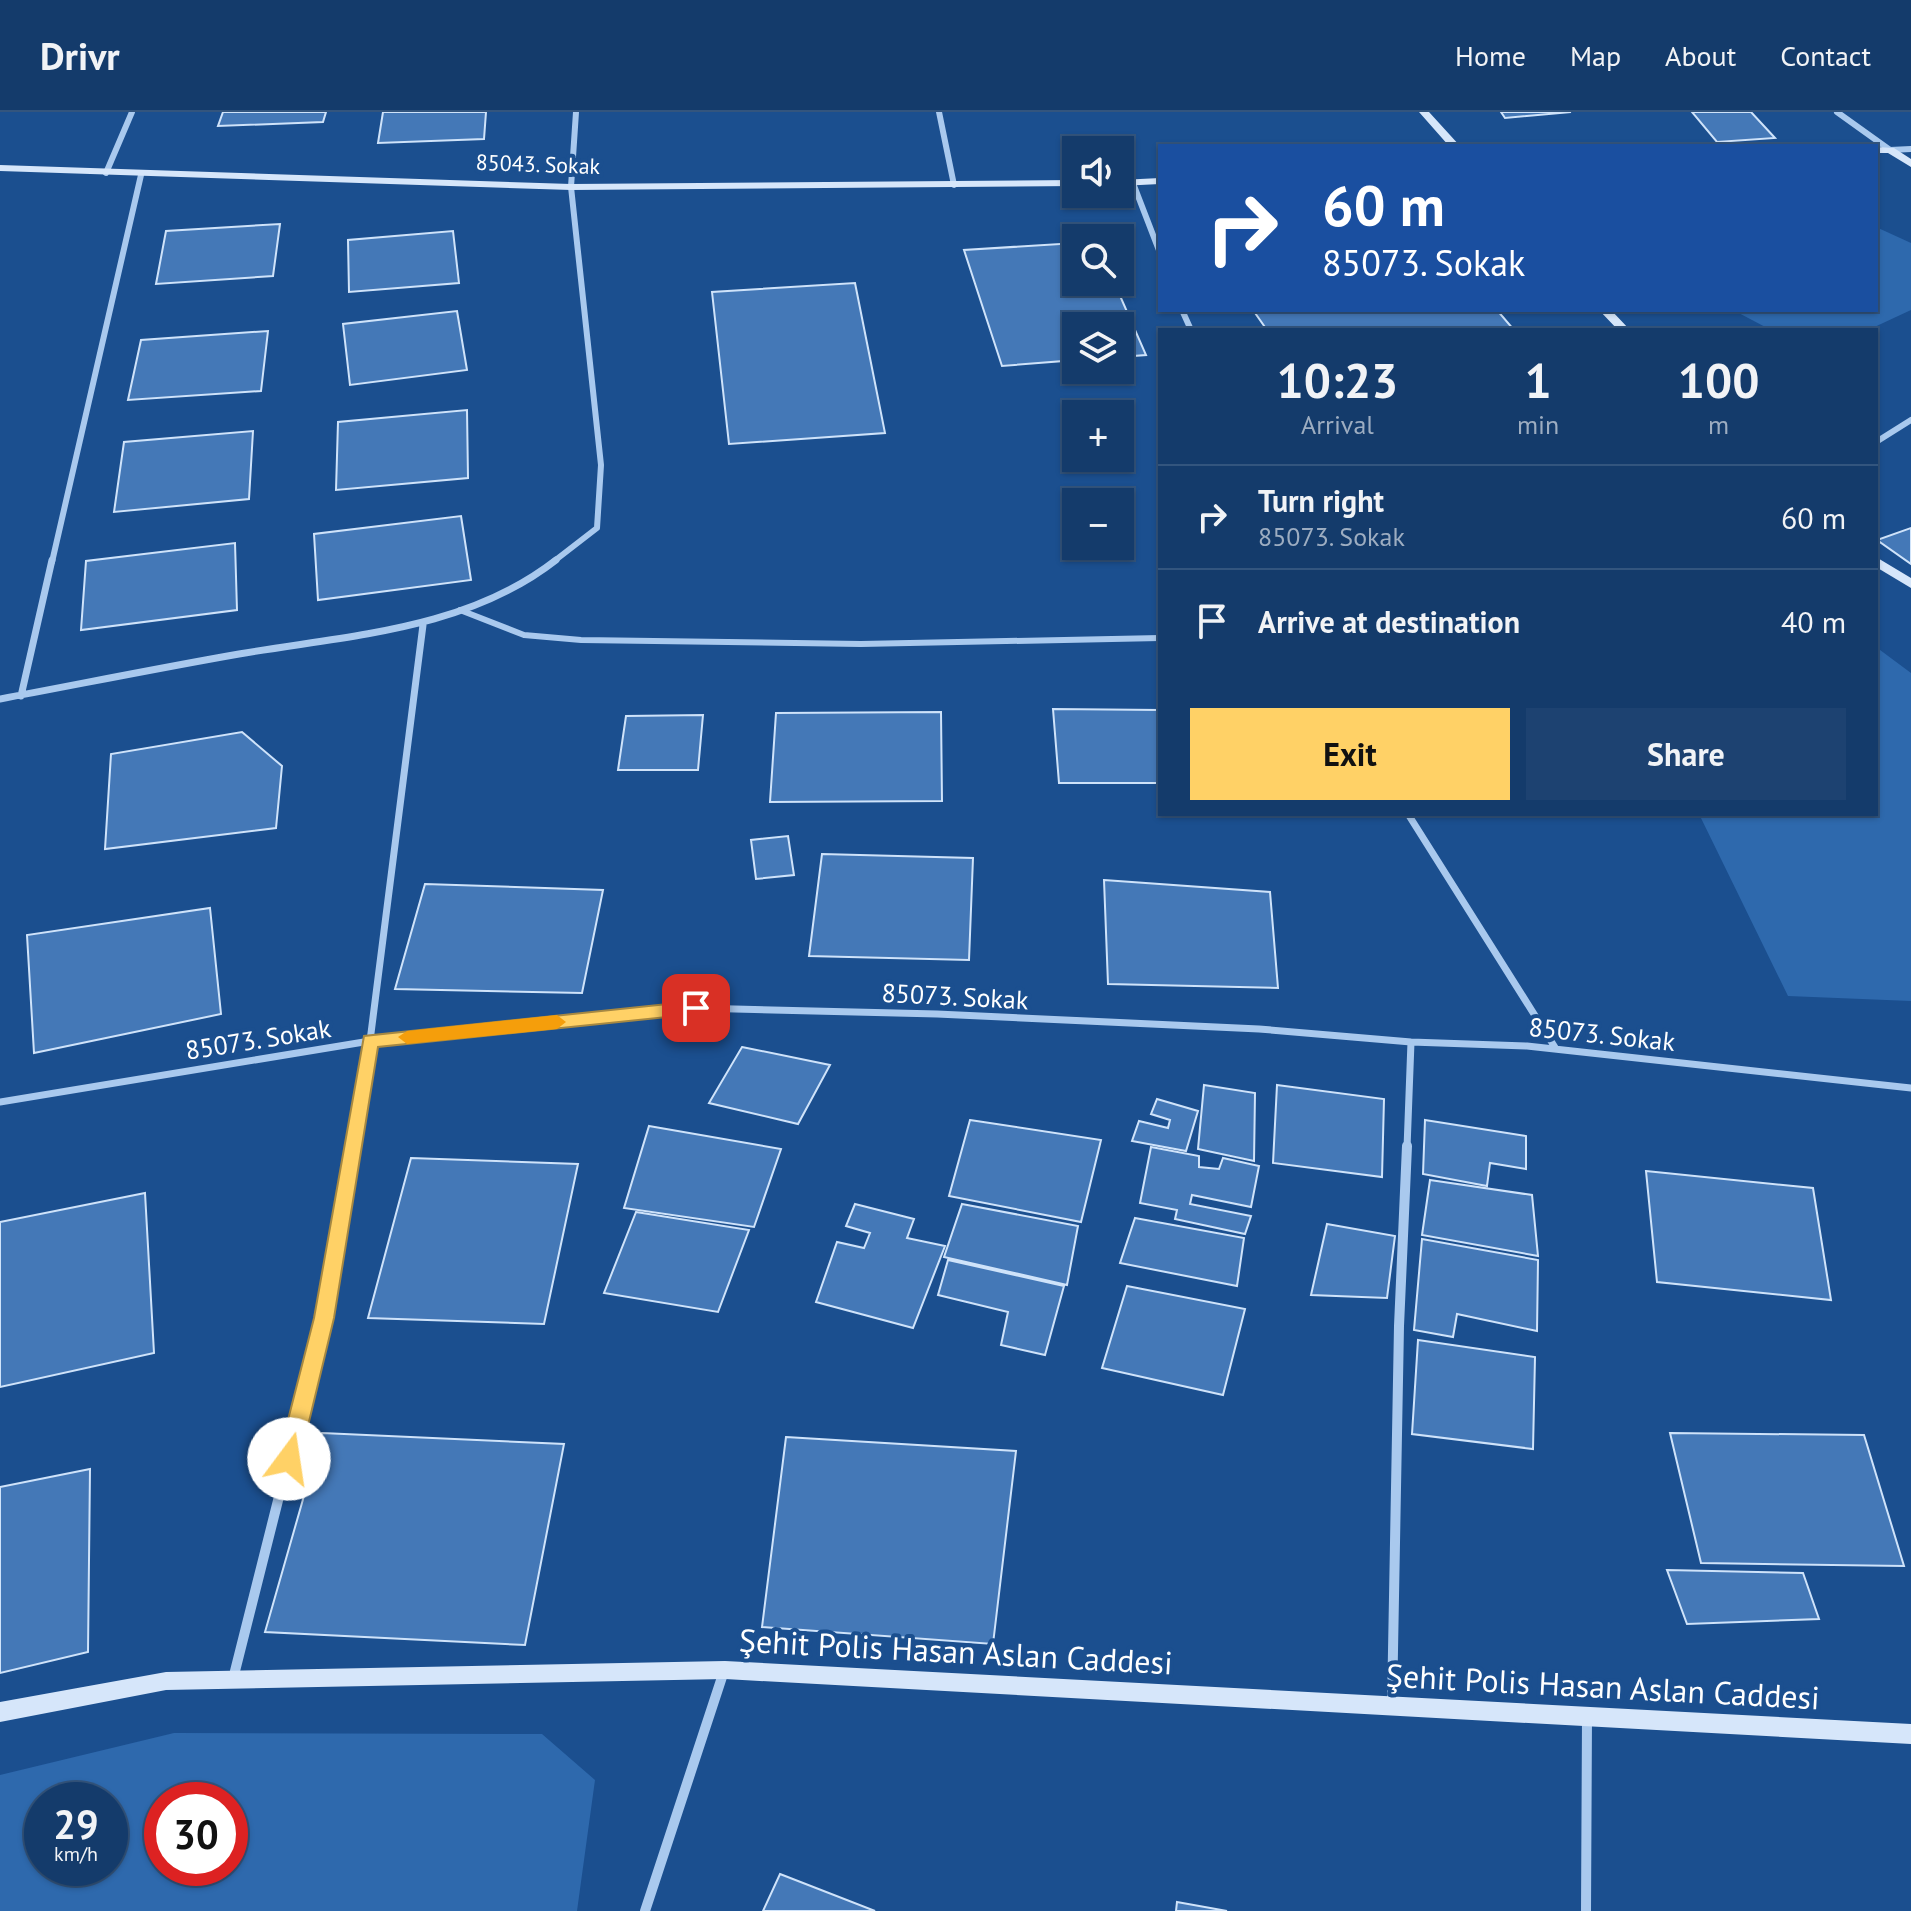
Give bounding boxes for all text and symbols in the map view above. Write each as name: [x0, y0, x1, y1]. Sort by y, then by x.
text: Drivr: [40, 31, 120, 80]
text: Home: [1455, 37, 1526, 74]
text: Map: [1570, 37, 1621, 74]
text: About: [1665, 37, 1736, 74]
text: Contact: [1780, 37, 1871, 74]
map controls: [1062, 136, 1134, 560]
button: sound: [1062, 136, 1134, 208]
street label: 85043. Sokak: [475, 148, 601, 180]
text: 60 m: [1322, 169, 1445, 241]
icon: right: [1190, 176, 1294, 280]
button: search: [1062, 224, 1134, 296]
text: 85073. Sokak: [1322, 239, 1525, 286]
button: layers: [1062, 312, 1134, 384]
text: 10:23: [1277, 349, 1398, 411]
text: 1: [1524, 349, 1552, 411]
text: 100: [1678, 349, 1759, 411]
button: +: [1062, 400, 1134, 472]
text: Arrival: [1301, 408, 1374, 441]
text: min: [1517, 408, 1559, 441]
text: m: [1708, 408, 1729, 441]
text: Turn right: [1258, 481, 1384, 520]
button: −: [1062, 488, 1134, 560]
icon: right: [1190, 495, 1234, 539]
text: 60 m: [1781, 498, 1846, 537]
text: 85073. Sokak: [1258, 520, 1405, 553]
icon: arrive: [1190, 599, 1234, 643]
text: Arrive at destination: [1258, 602, 1520, 641]
text: 40 m: [1781, 602, 1846, 641]
button: Exit: [1190, 708, 1510, 800]
button: Share: [1526, 708, 1846, 800]
pin: [662, 974, 730, 1042]
street label: 85073. Sokak: [881, 976, 1030, 1016]
icon: arrive: [674, 986, 718, 1030]
street label: 85073. Sokak: [1527, 1010, 1677, 1058]
street label: 85073. Sokak: [183, 1011, 334, 1067]
position arrow: [247, 1417, 331, 1501]
street label: Şehit Polis Hasan Aslan Caddesi: [738, 1619, 1174, 1683]
street label: Şehit Polis Hasan Aslan Caddesi: [1385, 1654, 1821, 1718]
speed limit sign: 30: [144, 1782, 248, 1886]
text: 29: [53, 1798, 99, 1850]
text: km/h: [54, 1841, 98, 1867]

